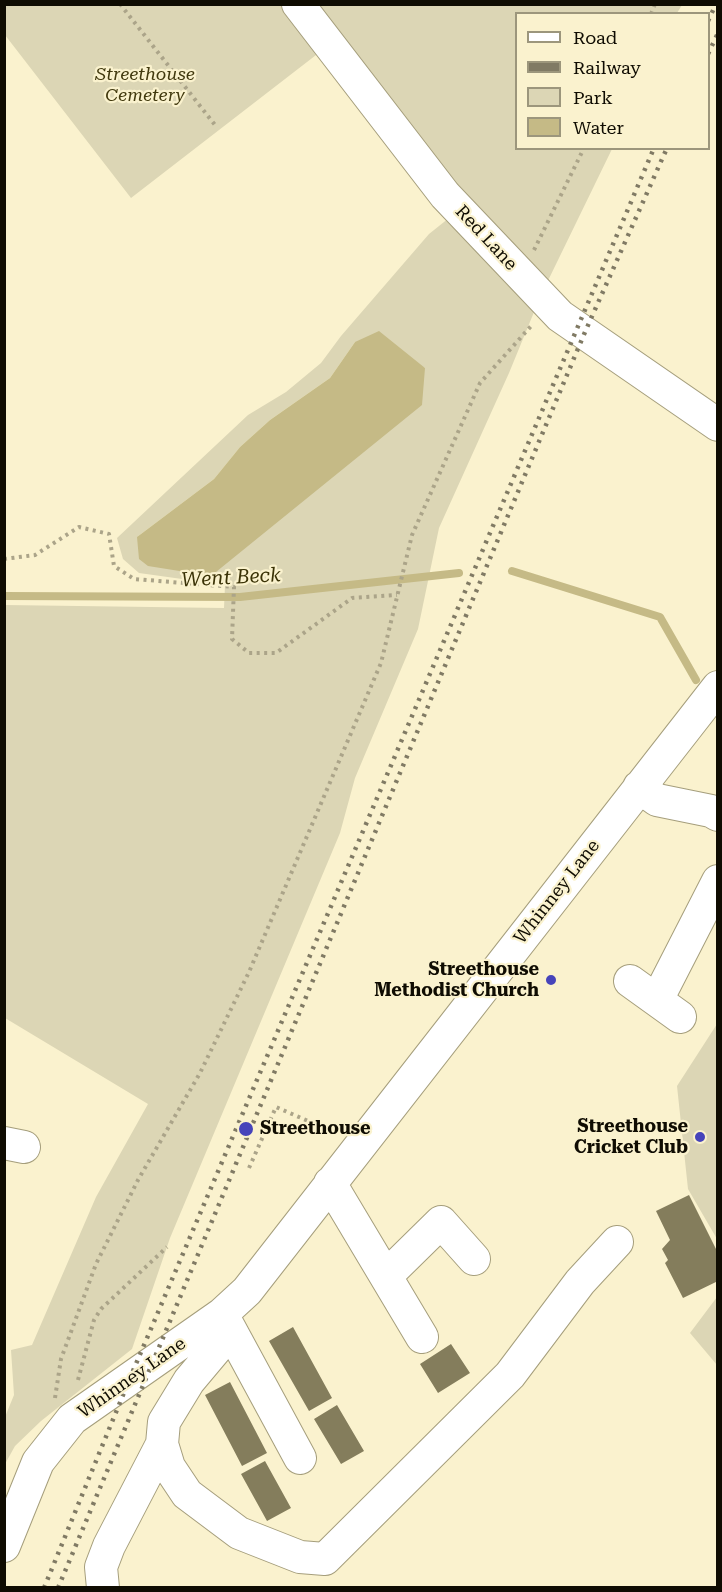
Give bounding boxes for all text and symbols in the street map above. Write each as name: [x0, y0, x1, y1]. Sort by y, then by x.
legend: [515, 12, 710, 150]
text: Road: [573, 27, 617, 48]
text: Railway: [573, 57, 641, 78]
park label: Streethouse Cemetery: [95, 64, 195, 106]
text: Park: [573, 87, 613, 108]
text: Water: [573, 117, 624, 138]
street label: Red Lane: [451, 201, 521, 275]
water label: Went Beck: [181, 563, 281, 593]
street label: Whinney Lane: [510, 835, 604, 949]
place label: Streethouse Methodist Church: [374, 959, 539, 1002]
marker: Streethouse Methodist Church: [544, 973, 558, 987]
place label: Streethouse Cricket Club: [574, 1116, 688, 1158]
place label: Streethouse: [260, 1118, 371, 1140]
marker: Streethouse: [237, 1120, 255, 1138]
marker: Streethouse Cricket Club: [693, 1130, 707, 1144]
street label: Whinney Lane: [74, 1333, 190, 1423]

